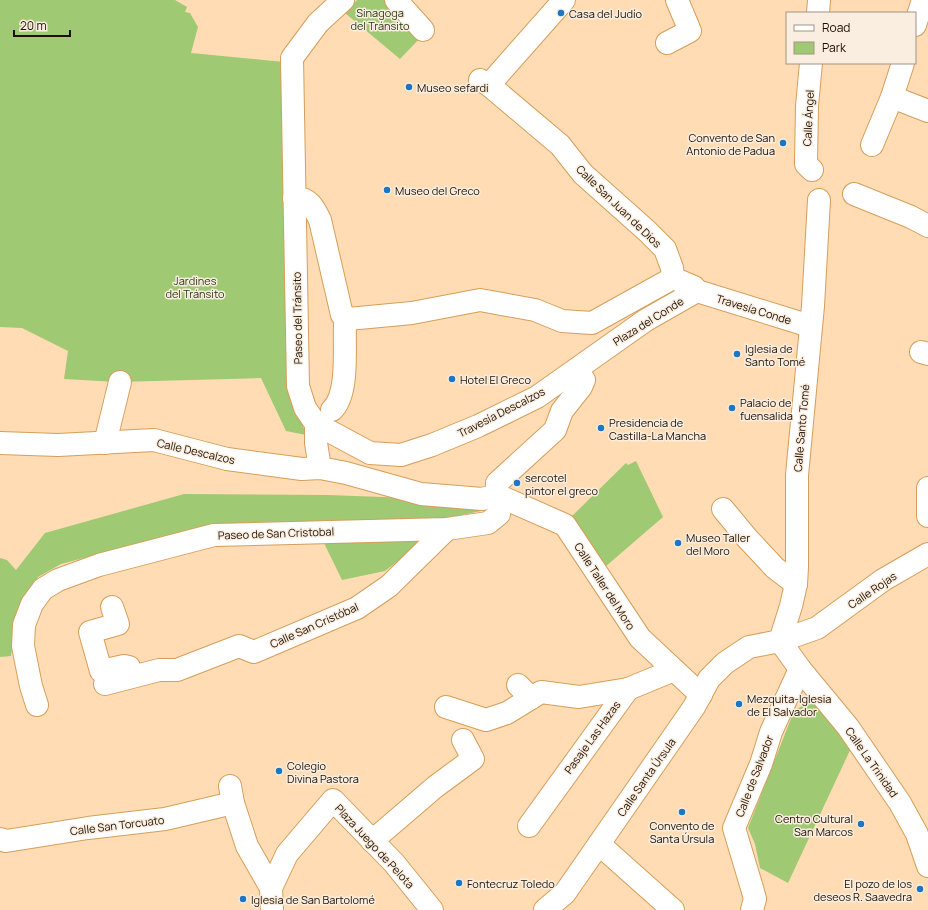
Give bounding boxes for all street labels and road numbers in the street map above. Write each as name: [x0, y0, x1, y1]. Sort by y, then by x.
street label: Calle Ángel: [799, 89, 817, 147]
street label: Calle San Juan de Dios: [573, 161, 665, 251]
street label: Paseo del Tránsito: [289, 271, 305, 364]
street label: Travesía Conde: [715, 290, 794, 328]
street label: Plaza del Conde: [610, 293, 687, 349]
street label: Travesía Descalzos: [455, 383, 547, 440]
street label: Calle Santo Tomé: [790, 383, 812, 472]
street label: Calle Descalzos: [155, 435, 237, 467]
street label: Paseo de San Cristobal: [218, 523, 334, 543]
street label: Calle Taller del Moro: [571, 539, 639, 633]
street label: Calle Rojas: [845, 568, 900, 612]
street label: Calle San Cristóbal: [267, 599, 361, 651]
street label: Pasaje Las Hazas: [561, 697, 624, 776]
street label: Calle La Trinidad: [842, 724, 902, 800]
street label: Calle de Salvador: [731, 733, 777, 819]
street label: Calle Santa Úrsula: [613, 735, 679, 819]
street label: Plaza Juego de Pelota: [332, 801, 418, 891]
street label: Calle San Torcuato: [69, 812, 165, 838]

